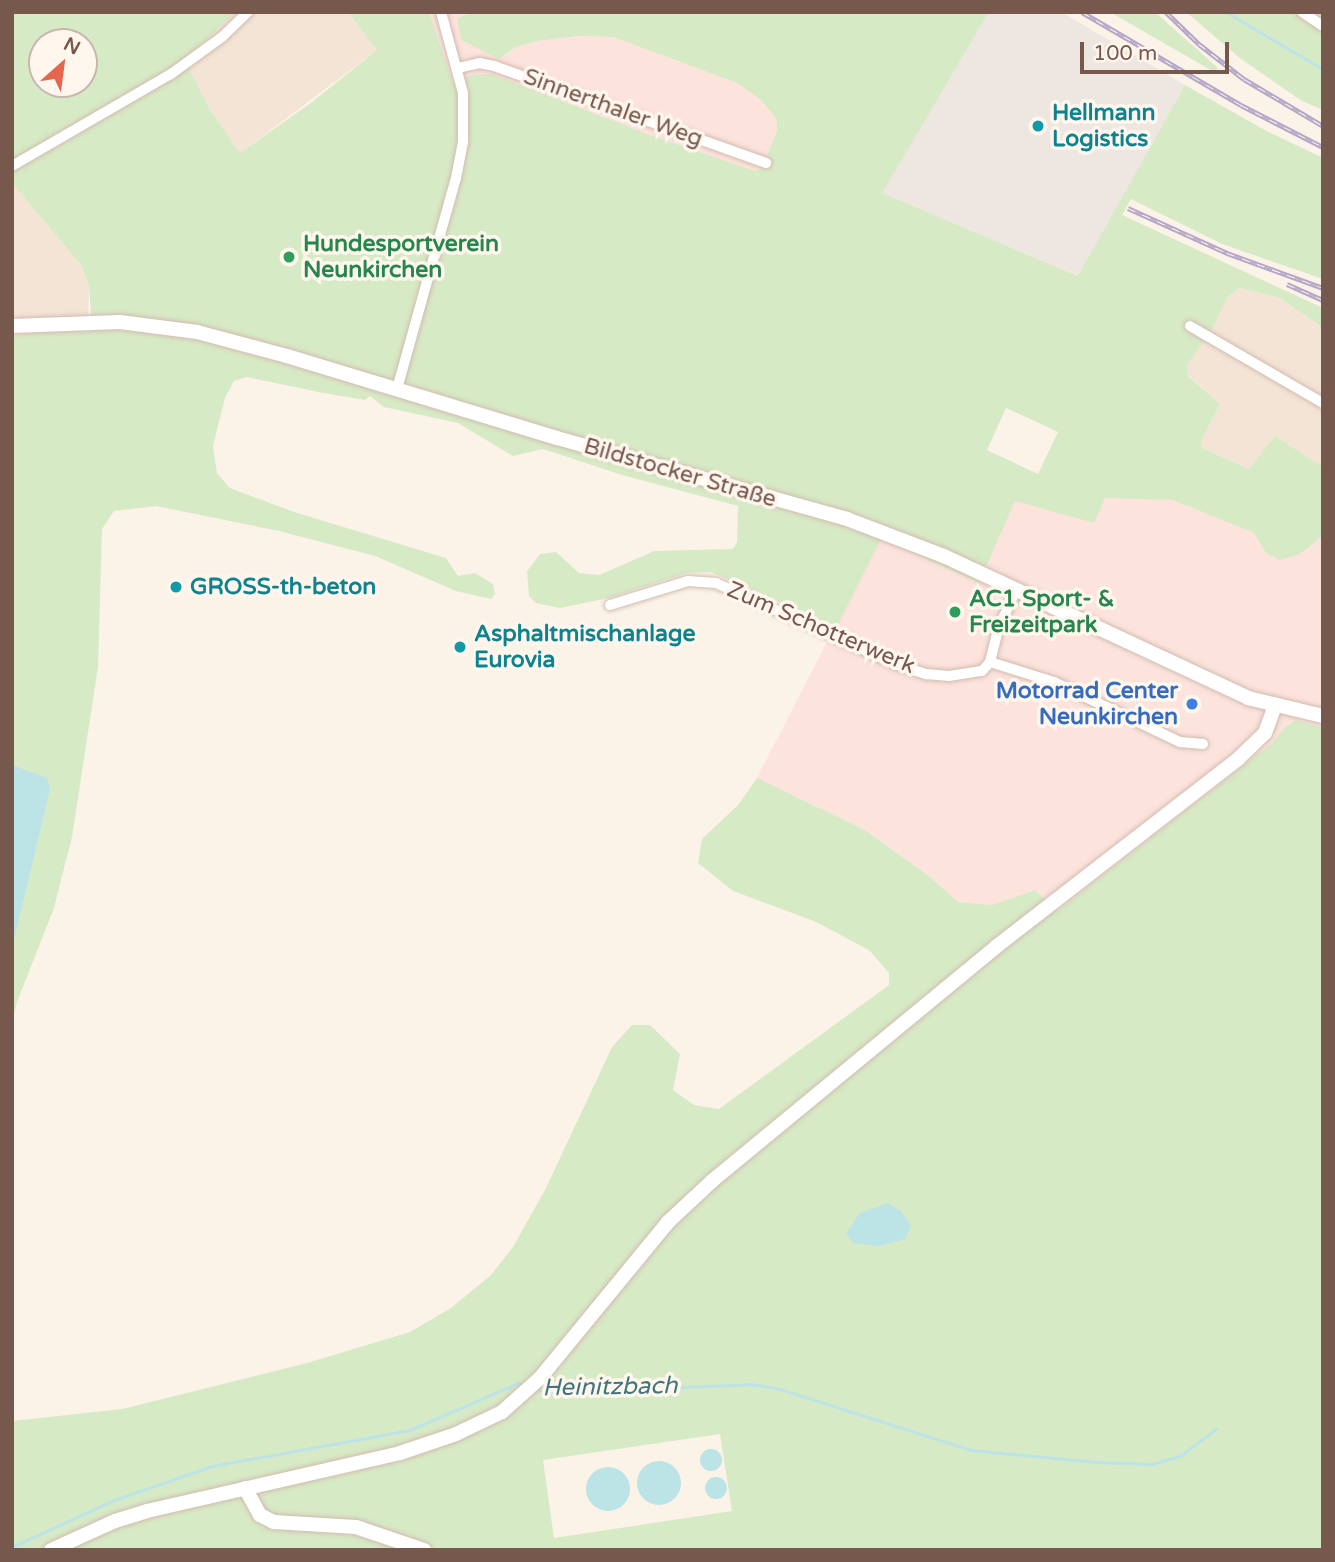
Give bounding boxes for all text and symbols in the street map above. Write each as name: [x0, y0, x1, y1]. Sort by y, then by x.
north arrow: [28, 28, 98, 98]
scale bar: [1083, 28, 1232, 72]
text: N: [60, 33, 84, 60]
text: 100 m: [1093, 41, 1157, 66]
street label: Sinnerthaler Weg: [520, 63, 706, 153]
place label: Hellmann Logistics: [1052, 99, 1156, 153]
marker: Hellmann Logistics: [1030, 118, 1046, 134]
place label: Hundesportverein Neunkirchen: [303, 230, 499, 284]
marker: Hundesportverein Neunkirchen: [281, 249, 297, 265]
street label: Bildstocker Straße: [581, 432, 779, 514]
place label: GROSS-th-beton: [190, 573, 376, 601]
street label: Zum Schotterwerk: [723, 576, 919, 680]
marker: GROSS-th-beton: [168, 579, 184, 595]
place label: AC1 Sport- & Freizeitpark: [969, 585, 1115, 639]
marker: AC1 Sport- & Freizeitpark: [947, 604, 963, 620]
place label: Asphaltmischanlage Eurovia: [474, 620, 695, 674]
marker: Asphaltmischanlage Eurovia: [452, 639, 468, 655]
place label: Motorrad Center Neunkirchen: [996, 677, 1178, 731]
marker: Motorrad Center Neunkirchen: [1184, 696, 1200, 712]
water label: Heinitzbach: [542, 1371, 678, 1403]

